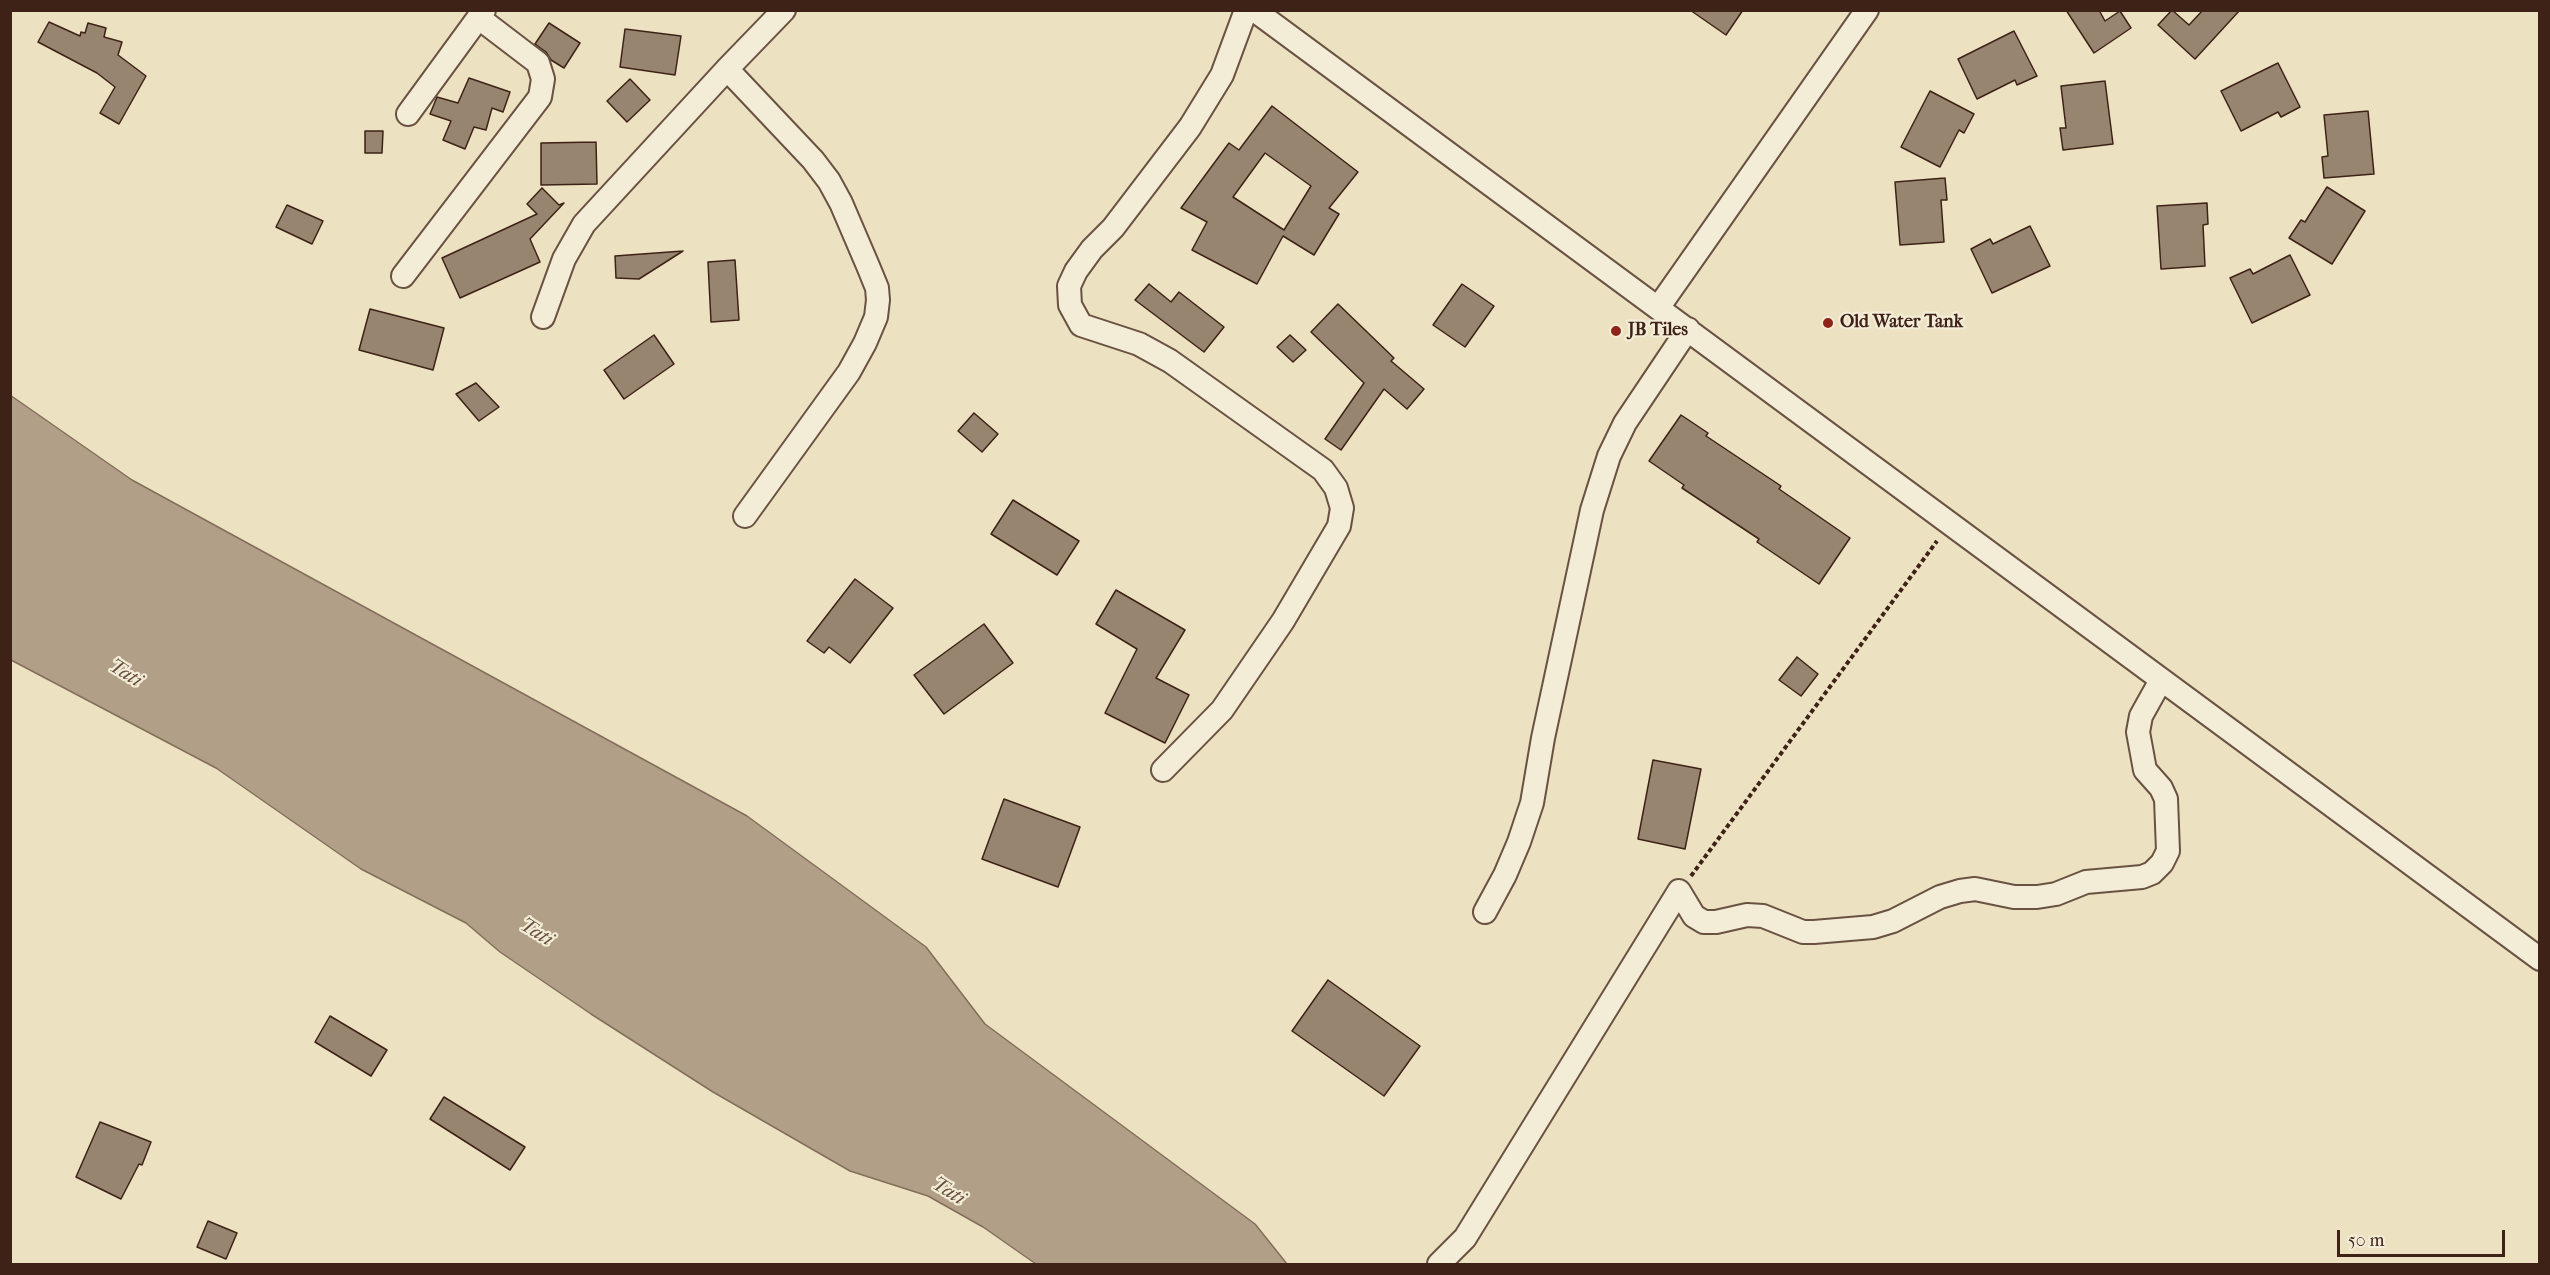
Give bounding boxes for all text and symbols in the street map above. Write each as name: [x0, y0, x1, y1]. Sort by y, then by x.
place label: Old Water Tank: [1840, 312, 1963, 334]
marker: Old Water Tank: [1821, 316, 1835, 330]
place label: JB Tiles: [1628, 320, 1688, 342]
marker: JB Tiles: [1609, 324, 1623, 338]
water label: Tati: [104, 655, 146, 693]
water label: Tati: [515, 914, 557, 952]
water label: Tati: [927, 1173, 969, 1211]
scale bar: [2340, 1218, 2508, 1256]
text: 50 m: [2348, 1230, 2384, 1251]

